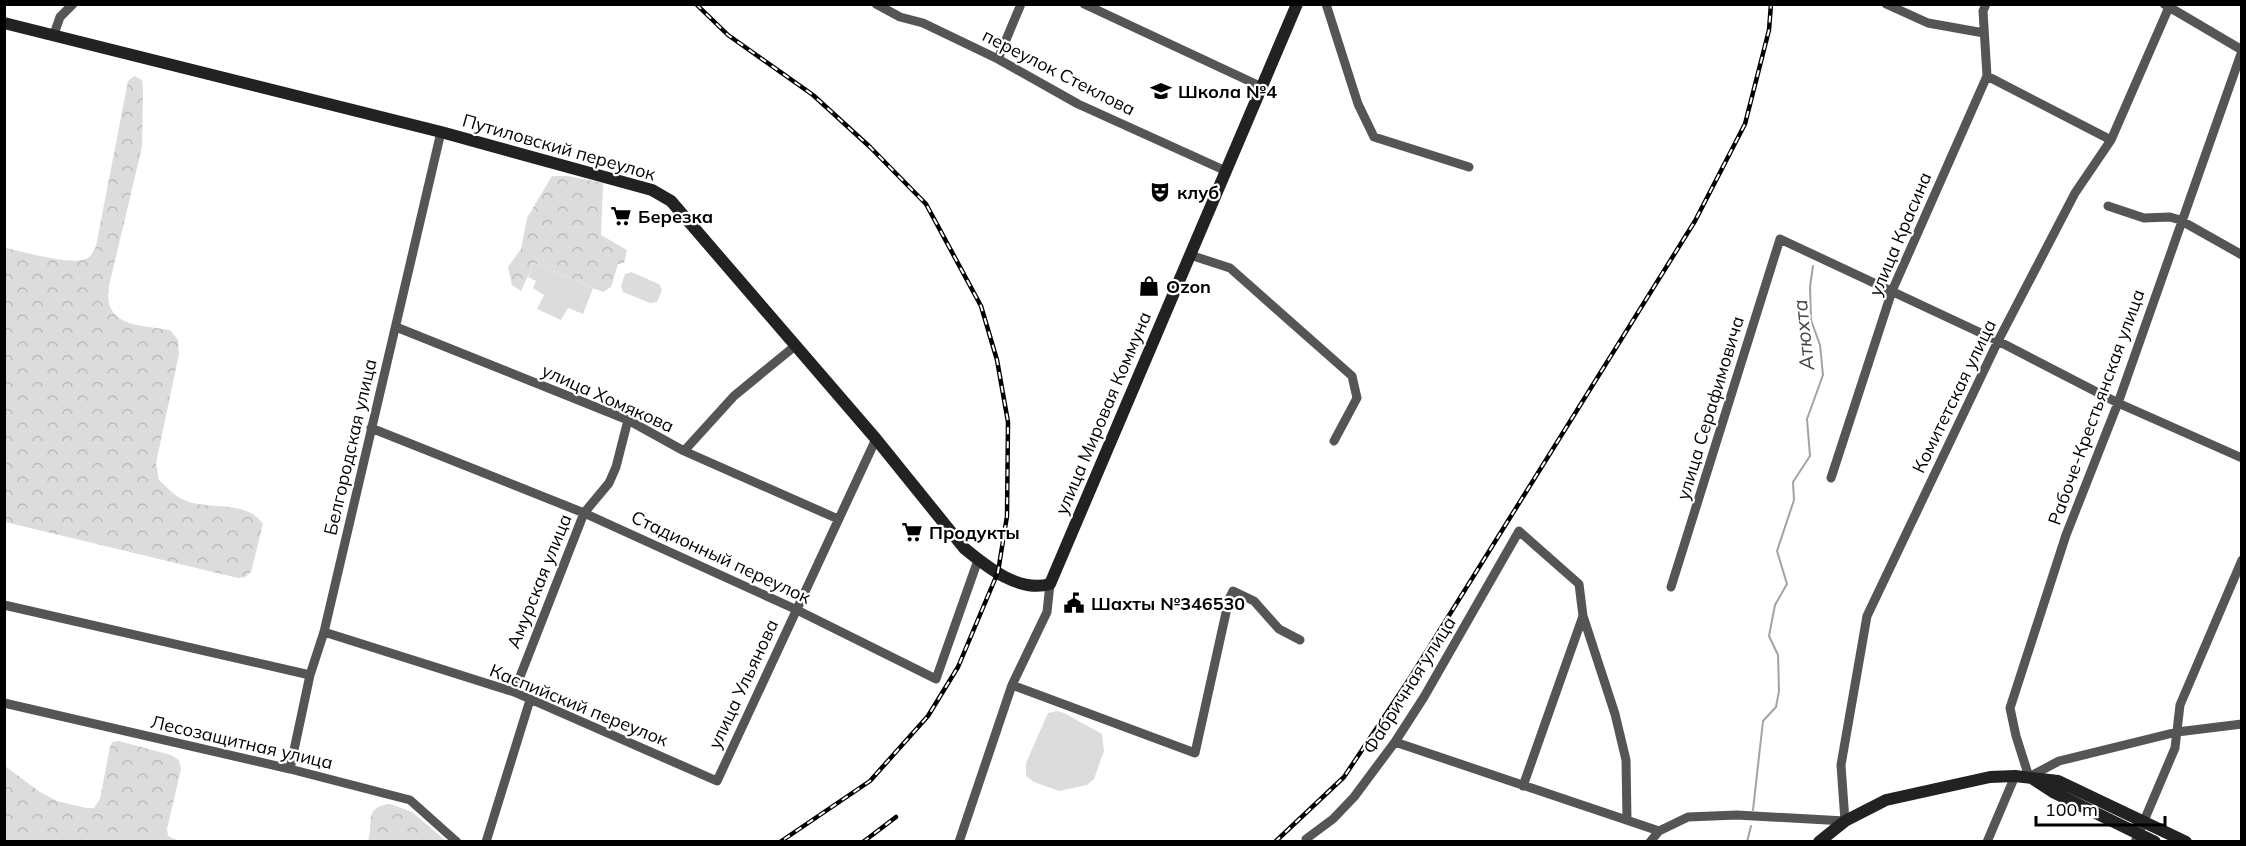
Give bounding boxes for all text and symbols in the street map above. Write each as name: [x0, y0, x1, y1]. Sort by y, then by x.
street label: переулок Стеклова: [979, 24, 1139, 120]
school or university icon: Школа №4: [1149, 79, 1173, 103]
place label: Школа №4: [1178, 80, 1277, 103]
street label: Путиловский переулок: [460, 108, 659, 186]
street label: улица Красина: [1864, 169, 1936, 299]
theatre icon: клуб: [1148, 180, 1172, 204]
place label: клуб: [1177, 181, 1219, 204]
supermarket icon: Березка: [609, 204, 633, 228]
place label: Березка: [638, 205, 713, 228]
shop icon: Ozon: [1137, 274, 1161, 298]
place label: Ozon: [1166, 275, 1211, 298]
street label: Рабоче-Крестьянская улица: [2043, 286, 2149, 528]
water label: Атюхта: [1787, 298, 1819, 373]
street label: улица Мировая Коммуна: [1050, 308, 1156, 518]
street label: улица Серафимовича: [1671, 313, 1749, 503]
street label: Комитетская улица: [1907, 315, 2001, 477]
street label: Белгородская улица: [319, 357, 381, 537]
street label: улица Хомякова: [538, 359, 678, 437]
street label: Стадионный переулок: [628, 505, 815, 609]
street label: Амурская улица: [502, 510, 576, 652]
supermarket icon: Продукты: [900, 520, 924, 544]
place label: Продукты: [929, 521, 1020, 544]
public building icon: Шахты №346530: [1062, 591, 1086, 615]
place label: Шахты №346530: [1091, 592, 1245, 615]
street label: Фабричная улица: [1357, 612, 1461, 758]
street label: улица Ульянова: [703, 616, 783, 752]
street label: Каспийский переулок: [486, 659, 672, 751]
street label: Лесозащитная улица: [149, 710, 335, 774]
scale bar: [2036, 789, 2165, 827]
text: 100 m: [2045, 798, 2098, 821]

